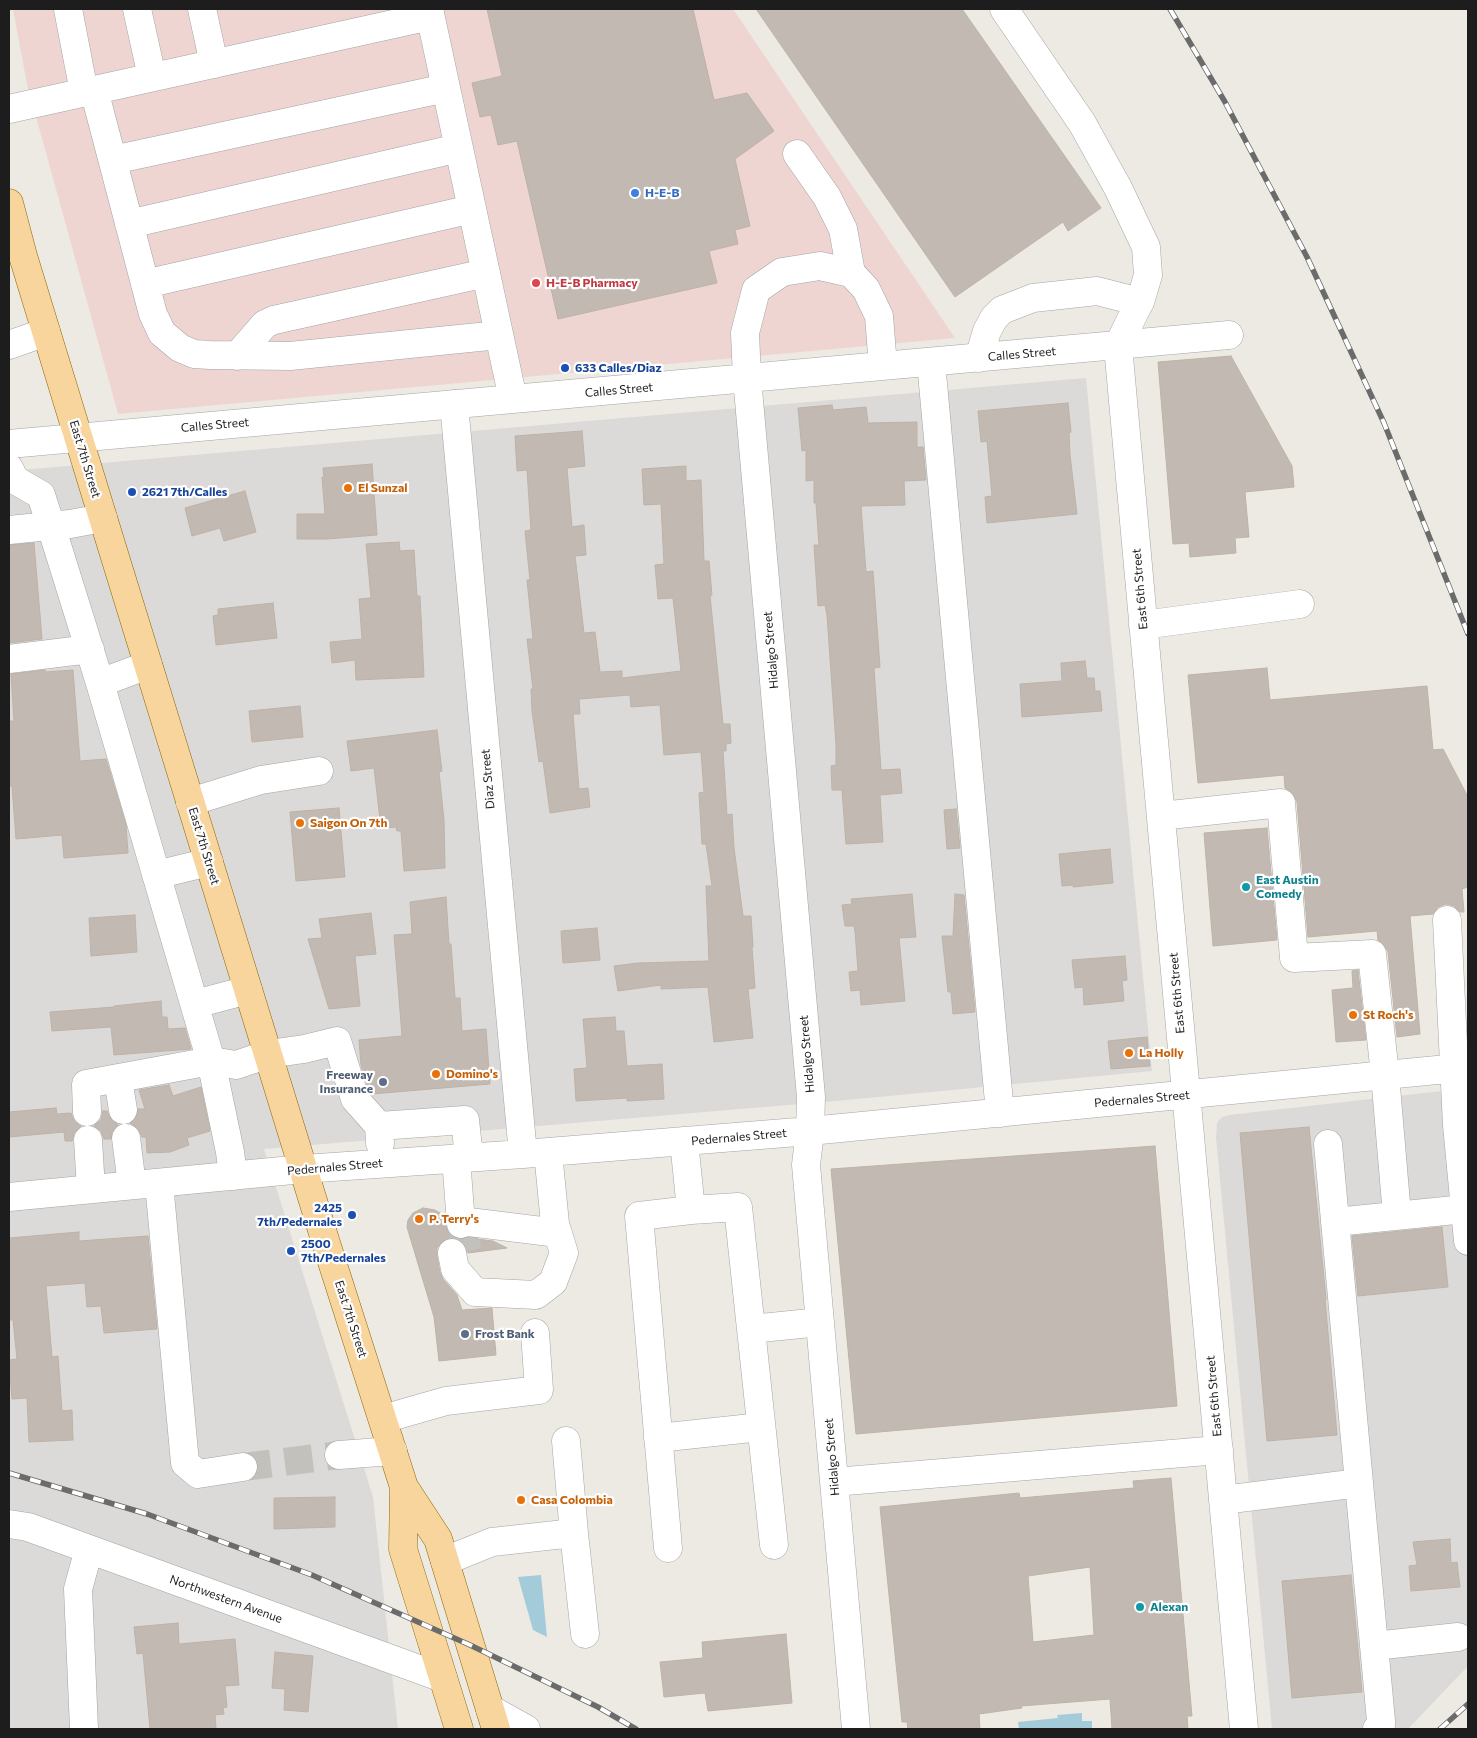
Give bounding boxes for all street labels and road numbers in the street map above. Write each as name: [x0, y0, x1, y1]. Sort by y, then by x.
street label: Calles Street: [987, 344, 1057, 364]
street label: Calles Street: [584, 380, 654, 400]
street label: Calles Street: [180, 415, 250, 435]
street label: East 7th Street: [66, 418, 104, 500]
street label: East 6th Street: [1129, 548, 1151, 630]
street label: Hidalgo Street: [760, 610, 782, 690]
street label: Diaz Street: [478, 748, 498, 810]
street label: East 7th Street: [185, 805, 223, 887]
street label: East 6th Street: [1166, 952, 1188, 1034]
street label: Hidalgo Street: [796, 1014, 818, 1094]
street label: Pedernales Street: [1094, 1088, 1190, 1110]
street label: Pedernales Street: [691, 1126, 787, 1148]
street label: Pedernales Street: [287, 1156, 383, 1178]
street label: East 7th Street: [332, 1279, 370, 1359]
street label: East 6th Street: [1203, 1355, 1225, 1437]
street label: Hidalgo Street: [821, 1417, 843, 1497]
street label: Northwestern Avenue: [168, 1572, 284, 1626]

